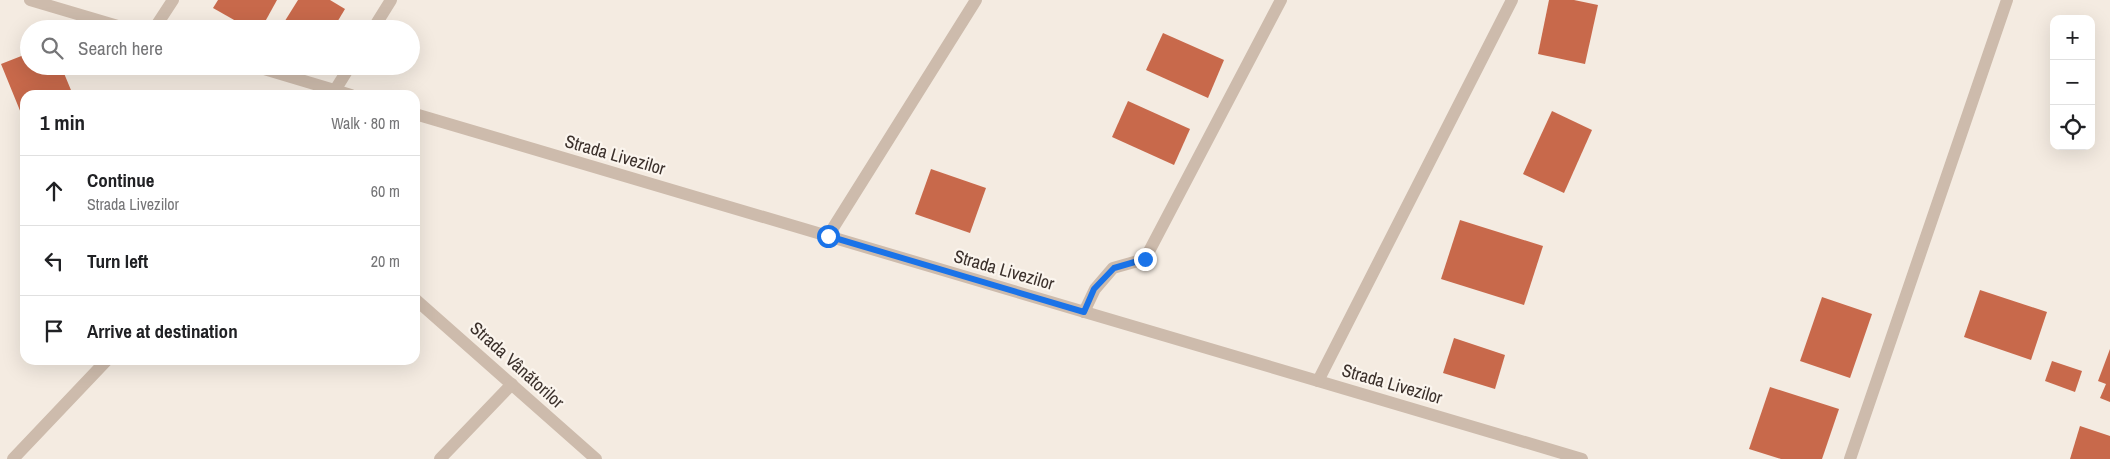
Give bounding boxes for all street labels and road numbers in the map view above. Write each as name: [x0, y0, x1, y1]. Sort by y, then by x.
street label: Strada Livezilor: [562, 128, 668, 181]
street label: Strada Livezilor: [951, 243, 1057, 296]
street label: Strada Vânătorilor: [465, 316, 570, 414]
street label: Strada Livezilor: [1339, 357, 1445, 410]

